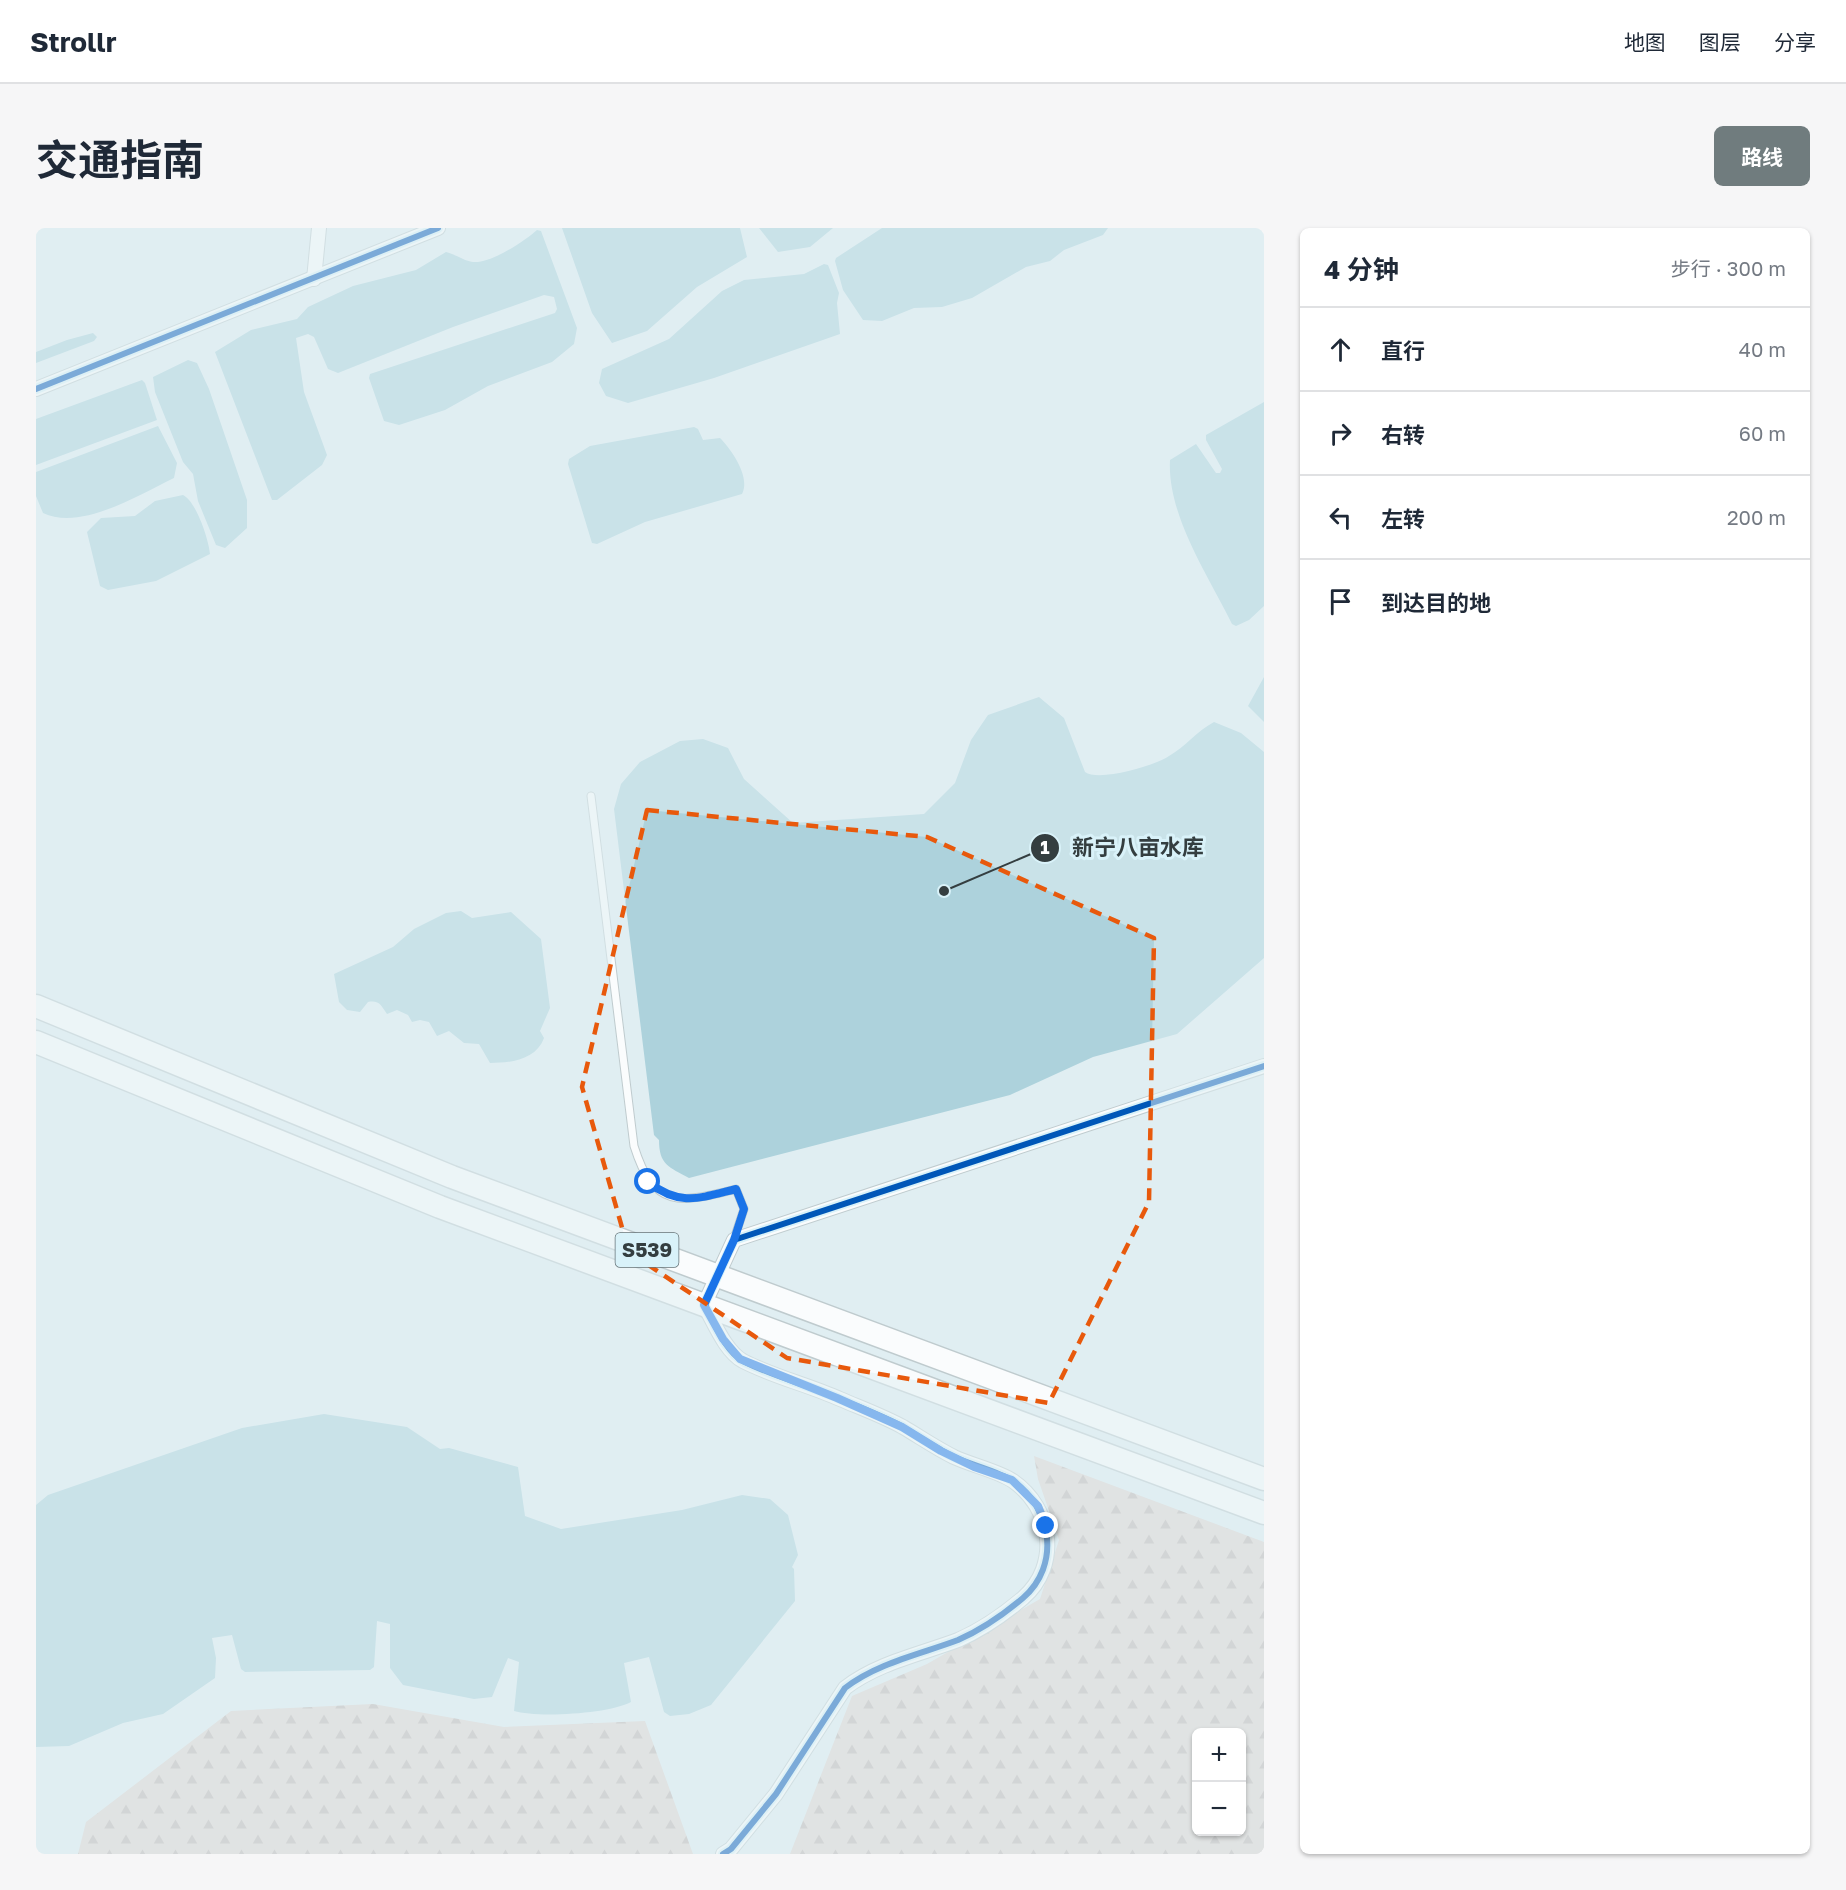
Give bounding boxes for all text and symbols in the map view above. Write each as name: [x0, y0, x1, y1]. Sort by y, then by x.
text: Strollr: [30, 25, 117, 58]
text: 地图: [1624, 29, 1666, 55]
text: 图层: [1699, 29, 1741, 55]
text: 分享: [1774, 29, 1816, 55]
button: 路线: [1714, 126, 1810, 186]
text: 交通指南: [36, 134, 204, 184]
text: 4 分钟: [1324, 254, 1399, 285]
text: 步行 · 300 m: [1671, 256, 1786, 280]
icon: ahead: [1324, 333, 1357, 366]
text: 直行: [1381, 337, 1425, 364]
text: 40 m: [1739, 337, 1786, 361]
icon: right: [1324, 417, 1357, 450]
text: 右转: [1381, 421, 1425, 448]
text: 60 m: [1739, 421, 1786, 445]
icon: left: [1324, 501, 1357, 534]
text: 左转: [1381, 505, 1425, 532]
text: 200 m: [1727, 505, 1786, 529]
icon: arrive: [1324, 585, 1357, 618]
text: 到达目的地: [1381, 589, 1491, 616]
callout: 新宁八亩水库: [1030, 828, 1216, 868]
text: 新宁八亩水库: [1072, 833, 1204, 860]
text: 1: [1040, 836, 1050, 858]
route start: [634, 1168, 660, 1194]
road number: S539: [616, 1233, 678, 1267]
route end: [1032, 1512, 1058, 1538]
map controls: [1192, 1728, 1246, 1836]
button: +: [1192, 1728, 1246, 1782]
button: −: [1192, 1782, 1246, 1836]

